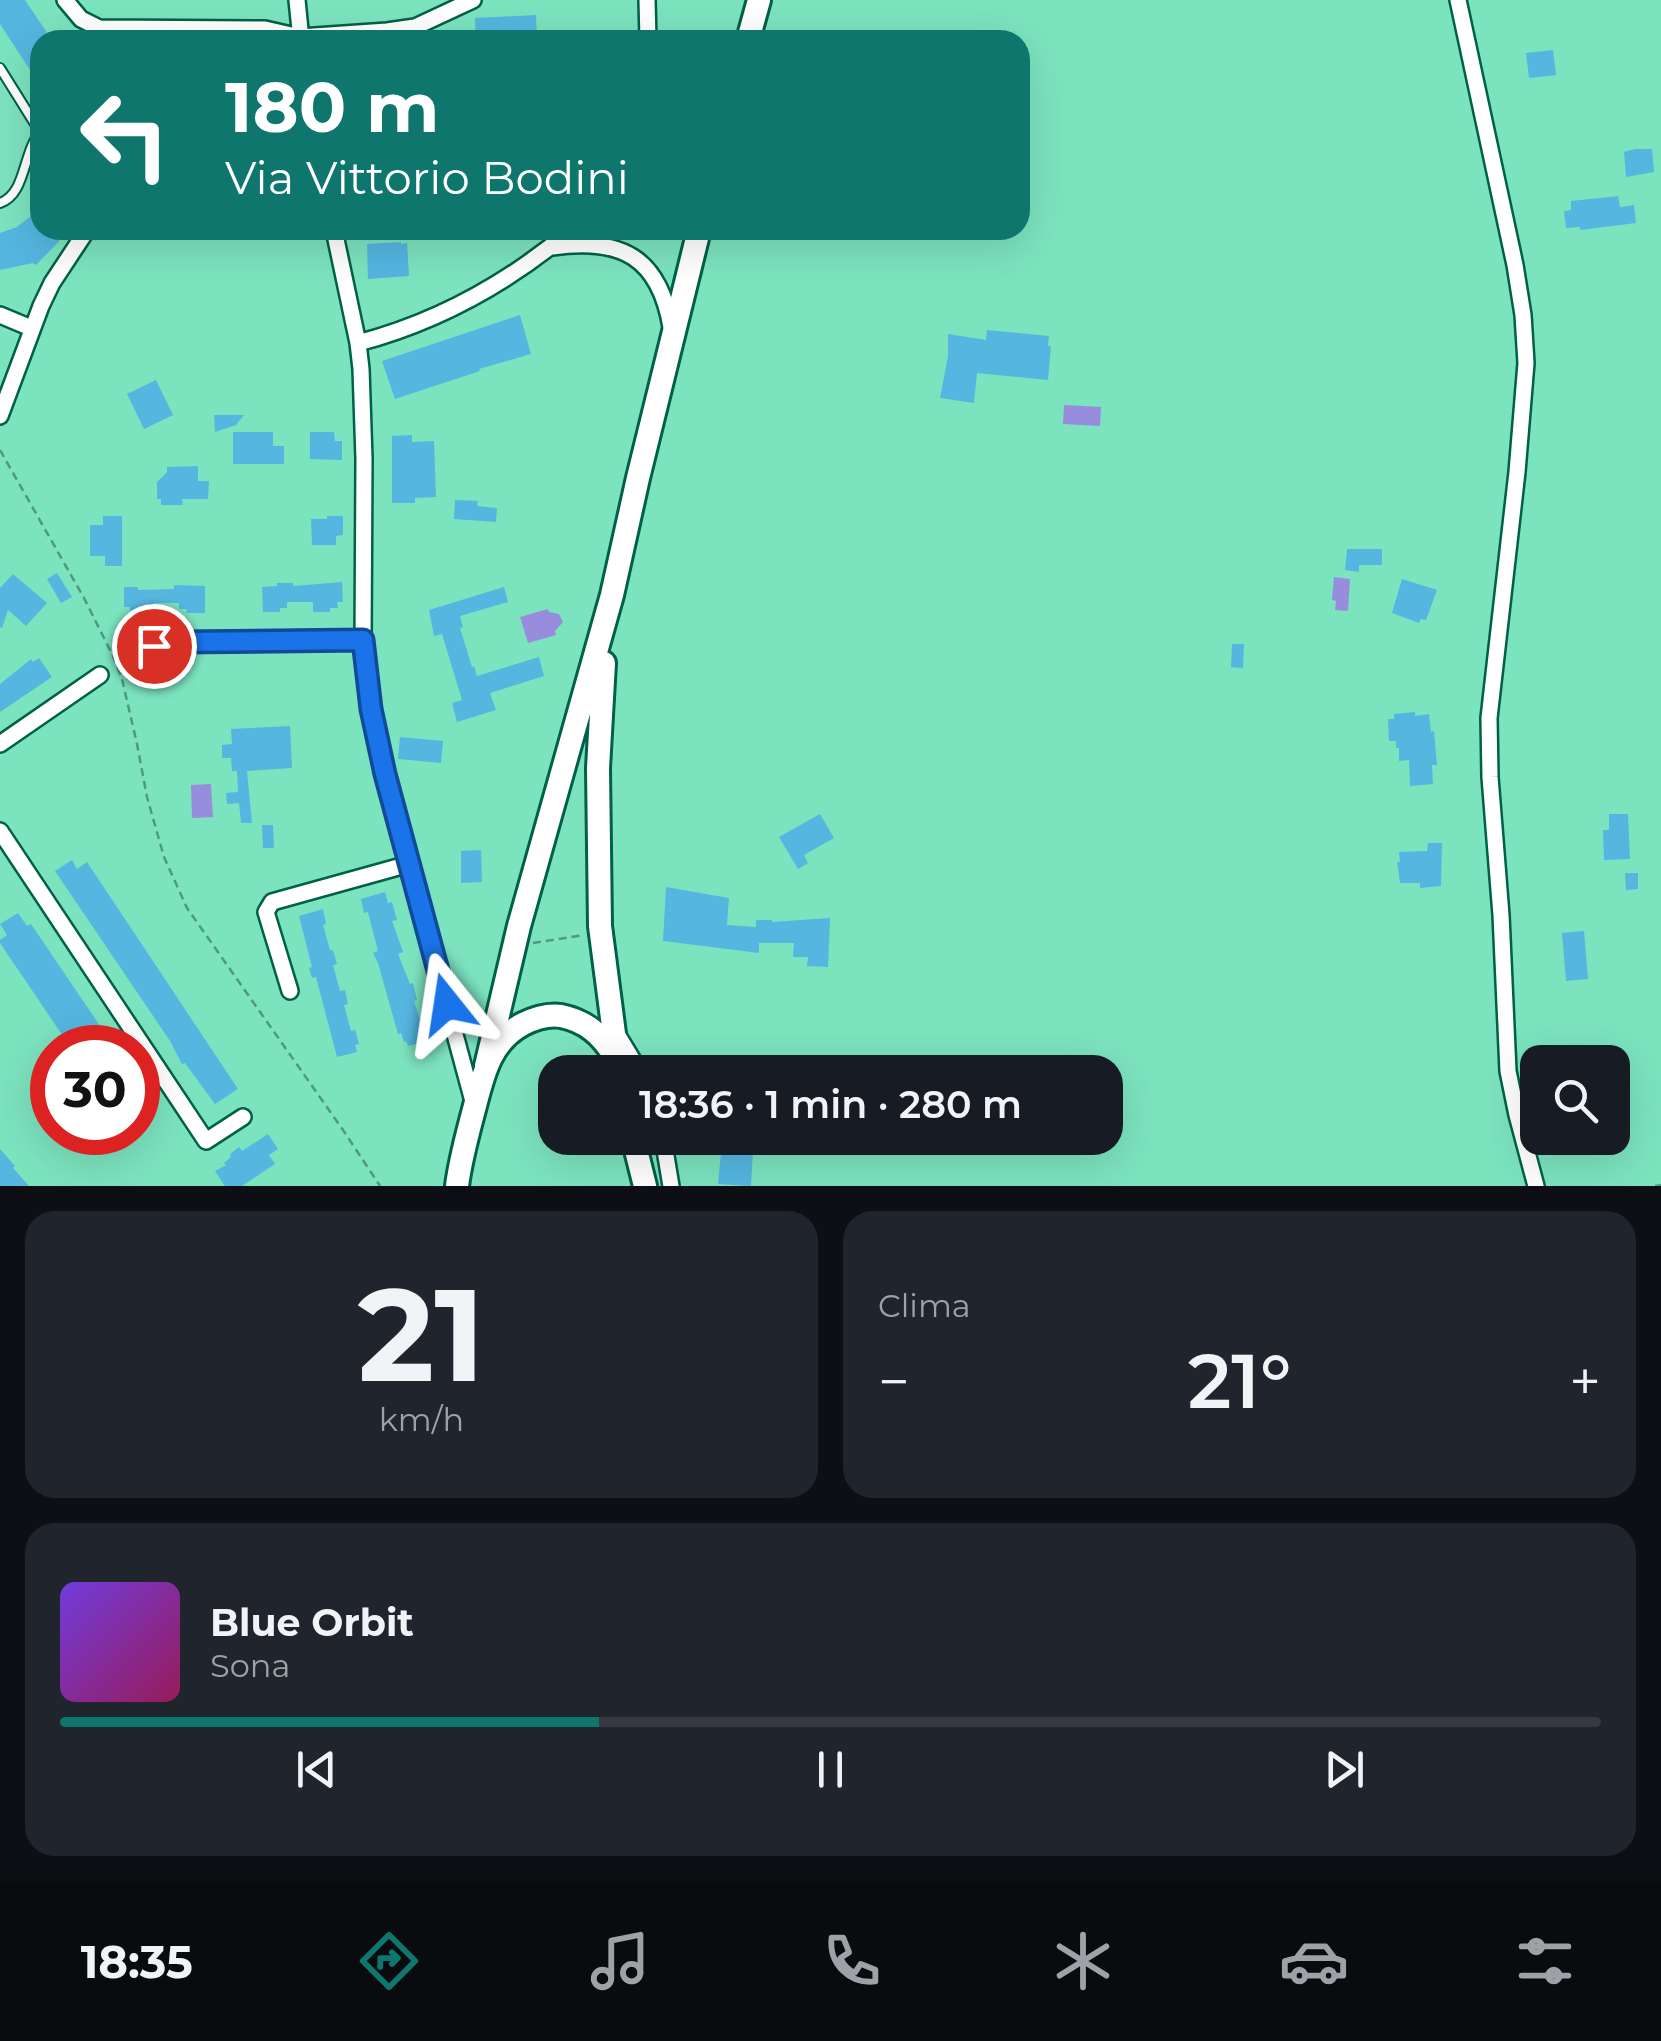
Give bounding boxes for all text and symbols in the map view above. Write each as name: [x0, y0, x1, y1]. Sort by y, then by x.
text: 180 m: [225, 64, 439, 150]
icon: left: [60, 70, 190, 200]
text: Via Vittorio Bodini: [225, 150, 629, 205]
pin: [112, 604, 197, 689]
icon: arrive: [127, 619, 182, 674]
position arrow: [395, 952, 499, 1056]
speed limit sign: 30: [30, 1025, 160, 1155]
map controls: [1520, 1045, 1630, 1155]
button: search: [1520, 1045, 1630, 1155]
text: 18:36 · 1 min · 280 m: [639, 1081, 1022, 1128]
text: 21: [358, 1255, 485, 1414]
text: Clima: [878, 1286, 971, 1325]
text: 21°: [1188, 1335, 1291, 1427]
text: −: [878, 1348, 910, 1415]
text: +: [1569, 1348, 1601, 1415]
text: km/h: [379, 1400, 464, 1439]
text: Blue Orbit: [210, 1599, 414, 1646]
text: Sona: [210, 1646, 290, 1685]
icon: previous: [289, 1742, 344, 1797]
icon: pause: [803, 1742, 858, 1797]
icon: next: [1317, 1742, 1372, 1797]
icon: directions: [354, 1926, 424, 1996]
icon: music: [585, 1926, 655, 1996]
icon: phone: [817, 1926, 887, 1996]
icon: climate: [1048, 1926, 1118, 1996]
icon: car: [1279, 1926, 1349, 1996]
icon: filters: [1510, 1926, 1580, 1996]
text: 18:35: [81, 1934, 193, 1989]

